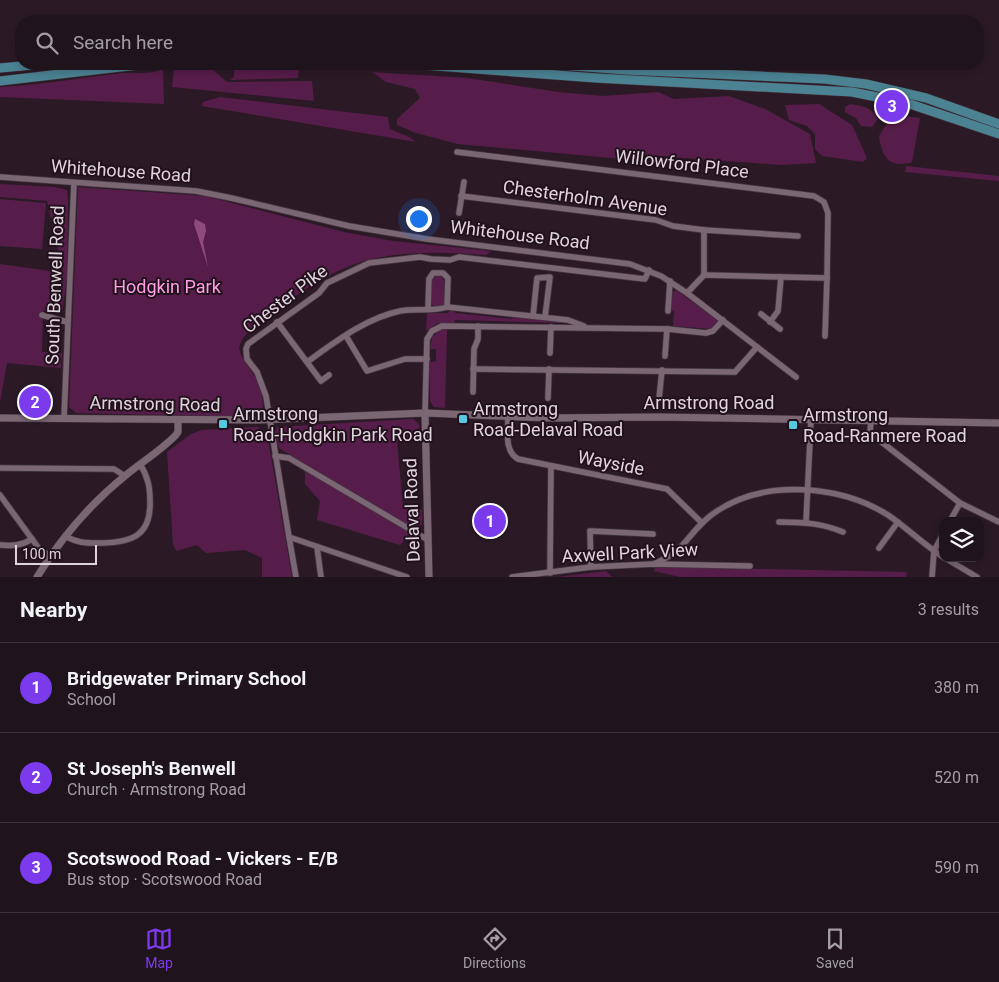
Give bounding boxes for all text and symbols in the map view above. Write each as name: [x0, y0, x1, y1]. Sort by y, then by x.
search box: [15, 15, 984, 70]
icon: search: [33, 29, 61, 57]
text: Search here: [73, 31, 173, 54]
pin: 3: [876, 87, 908, 125]
street label: Willowford Place: [614, 145, 750, 182]
street label: Whitehouse Road: [50, 155, 192, 186]
street label: Chesterholm Avenue: [502, 176, 669, 219]
street label: South Benwell Road: [41, 205, 68, 365]
your location: [406, 206, 432, 232]
street label: Whitehouse Road: [449, 216, 591, 253]
street label: Chester Pike: [238, 260, 331, 337]
park label: Hodgkin Park: [113, 276, 222, 297]
pin: 2: [19, 383, 51, 421]
street label: Armstrong Road: [89, 392, 221, 415]
street label: Armstrong Road: [644, 392, 774, 413]
place label: Armstrong Road-Delaval Road: [473, 398, 623, 440]
place label: Armstrong Road-Hodgkin Park Road: [233, 403, 433, 445]
place label: Armstrong Road-Ranmere Road: [803, 404, 967, 446]
marker: Armstrong Road-Delaval Road: [457, 413, 469, 425]
marker: Armstrong Road-Hodgkin Park Road: [217, 418, 229, 430]
marker: Armstrong Road-Ranmere Road: [787, 419, 799, 431]
street label: Wayside: [576, 446, 646, 479]
street label: Delaval Road: [399, 458, 424, 562]
pin: 1: [474, 502, 506, 540]
map controls: [939, 517, 984, 562]
button: layers: [939, 517, 984, 562]
street label: Axwell Park View: [561, 538, 699, 567]
scale bar: [15, 542, 98, 565]
text: 100 m: [22, 546, 61, 562]
text: Nearby: [20, 598, 87, 622]
text: 3 results: [918, 600, 979, 619]
text: Bridgewater Primary School: [67, 667, 306, 690]
text: 1: [31, 678, 41, 697]
text: 380 m: [934, 678, 979, 697]
text: School: [67, 690, 116, 709]
text: St Joseph's Benwell: [67, 757, 236, 780]
text: 2: [31, 768, 41, 787]
text: 520 m: [934, 768, 979, 787]
text: Church · Armstrong Road: [67, 780, 246, 799]
text: Scotswood Road - Vickers - E/B: [67, 847, 338, 870]
text: 3: [31, 858, 41, 877]
text: 590 m: [934, 858, 979, 877]
text: Bus stop · Scotswood Road: [67, 870, 262, 889]
tab: Map: [145, 925, 173, 971]
tab: Directions: [463, 925, 526, 971]
tab: Saved: [816, 925, 854, 971]

